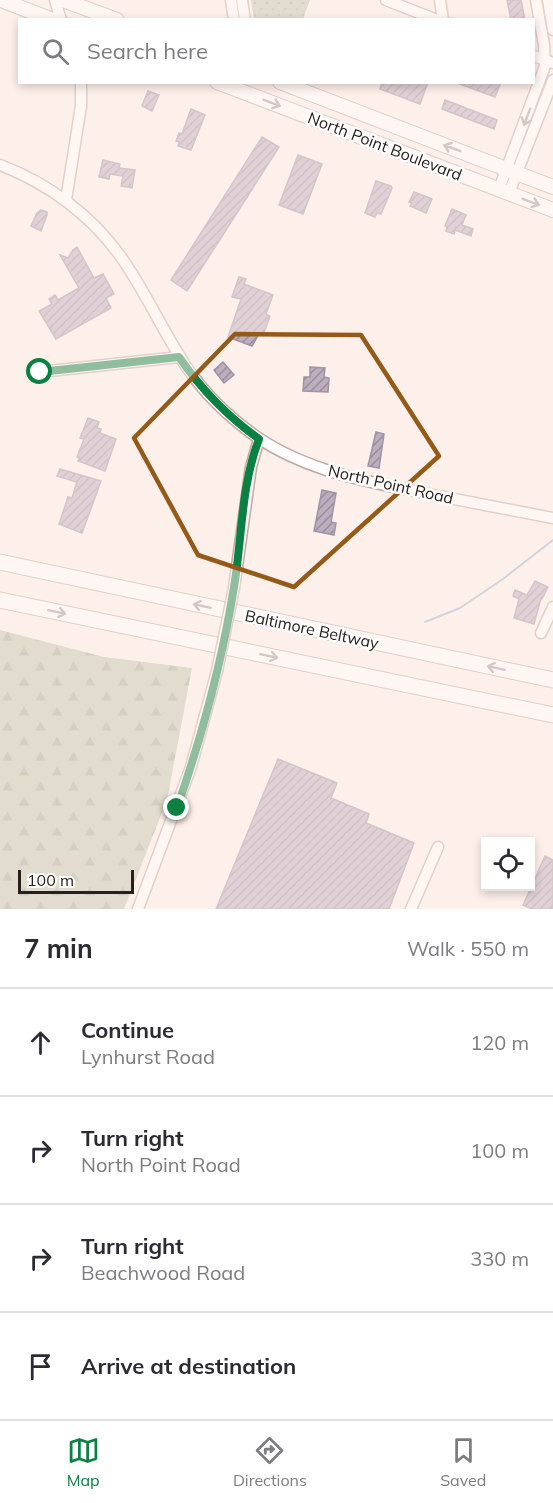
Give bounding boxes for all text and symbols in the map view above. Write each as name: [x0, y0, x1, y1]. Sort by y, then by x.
search box: [18, 18, 535, 84]
icon: search: [39, 35, 72, 68]
text: Search here: [87, 37, 208, 65]
one-way arrow: [262, 99, 281, 110]
street label: North Point Boulevard: [305, 107, 465, 185]
one-way arrow: [520, 108, 531, 126]
one-way arrow: [443, 142, 462, 153]
one-way arrow: [521, 197, 540, 208]
route start: [26, 358, 52, 384]
street label: North Point Road: [326, 460, 456, 508]
one-way arrow: [193, 600, 212, 611]
street label: Baltimore Beltway: [243, 605, 381, 653]
one-way arrow: [47, 607, 67, 618]
one-way arrow: [259, 651, 278, 662]
one-way arrow: [486, 662, 506, 673]
route end: [163, 794, 189, 820]
map controls: [481, 837, 535, 891]
button: locate: [481, 837, 535, 891]
scale bar: [18, 867, 134, 894]
text: 100 m: [27, 870, 74, 890]
text: 7 min: [24, 932, 93, 965]
text: Walk · 550 m: [407, 936, 529, 961]
text: Continue: [81, 1016, 174, 1044]
icon: ahead: [24, 1026, 57, 1059]
text: 120 m: [470, 1030, 529, 1055]
text: Lynhurst Road: [81, 1044, 215, 1069]
text: Turn right: [81, 1124, 184, 1152]
icon: right: [24, 1134, 57, 1167]
text: 100 m: [470, 1138, 529, 1163]
text: North Point Road: [81, 1152, 241, 1177]
text: Turn right: [81, 1232, 184, 1260]
icon: right: [24, 1242, 57, 1275]
text: 330 m: [470, 1246, 529, 1271]
text: Beachwood Road: [81, 1260, 245, 1285]
icon: arrive: [24, 1350, 57, 1383]
text: Arrive at destination: [81, 1352, 296, 1380]
tab: Map: [67, 1434, 100, 1490]
tab: Directions: [233, 1434, 307, 1490]
tab: Saved: [440, 1434, 486, 1490]

